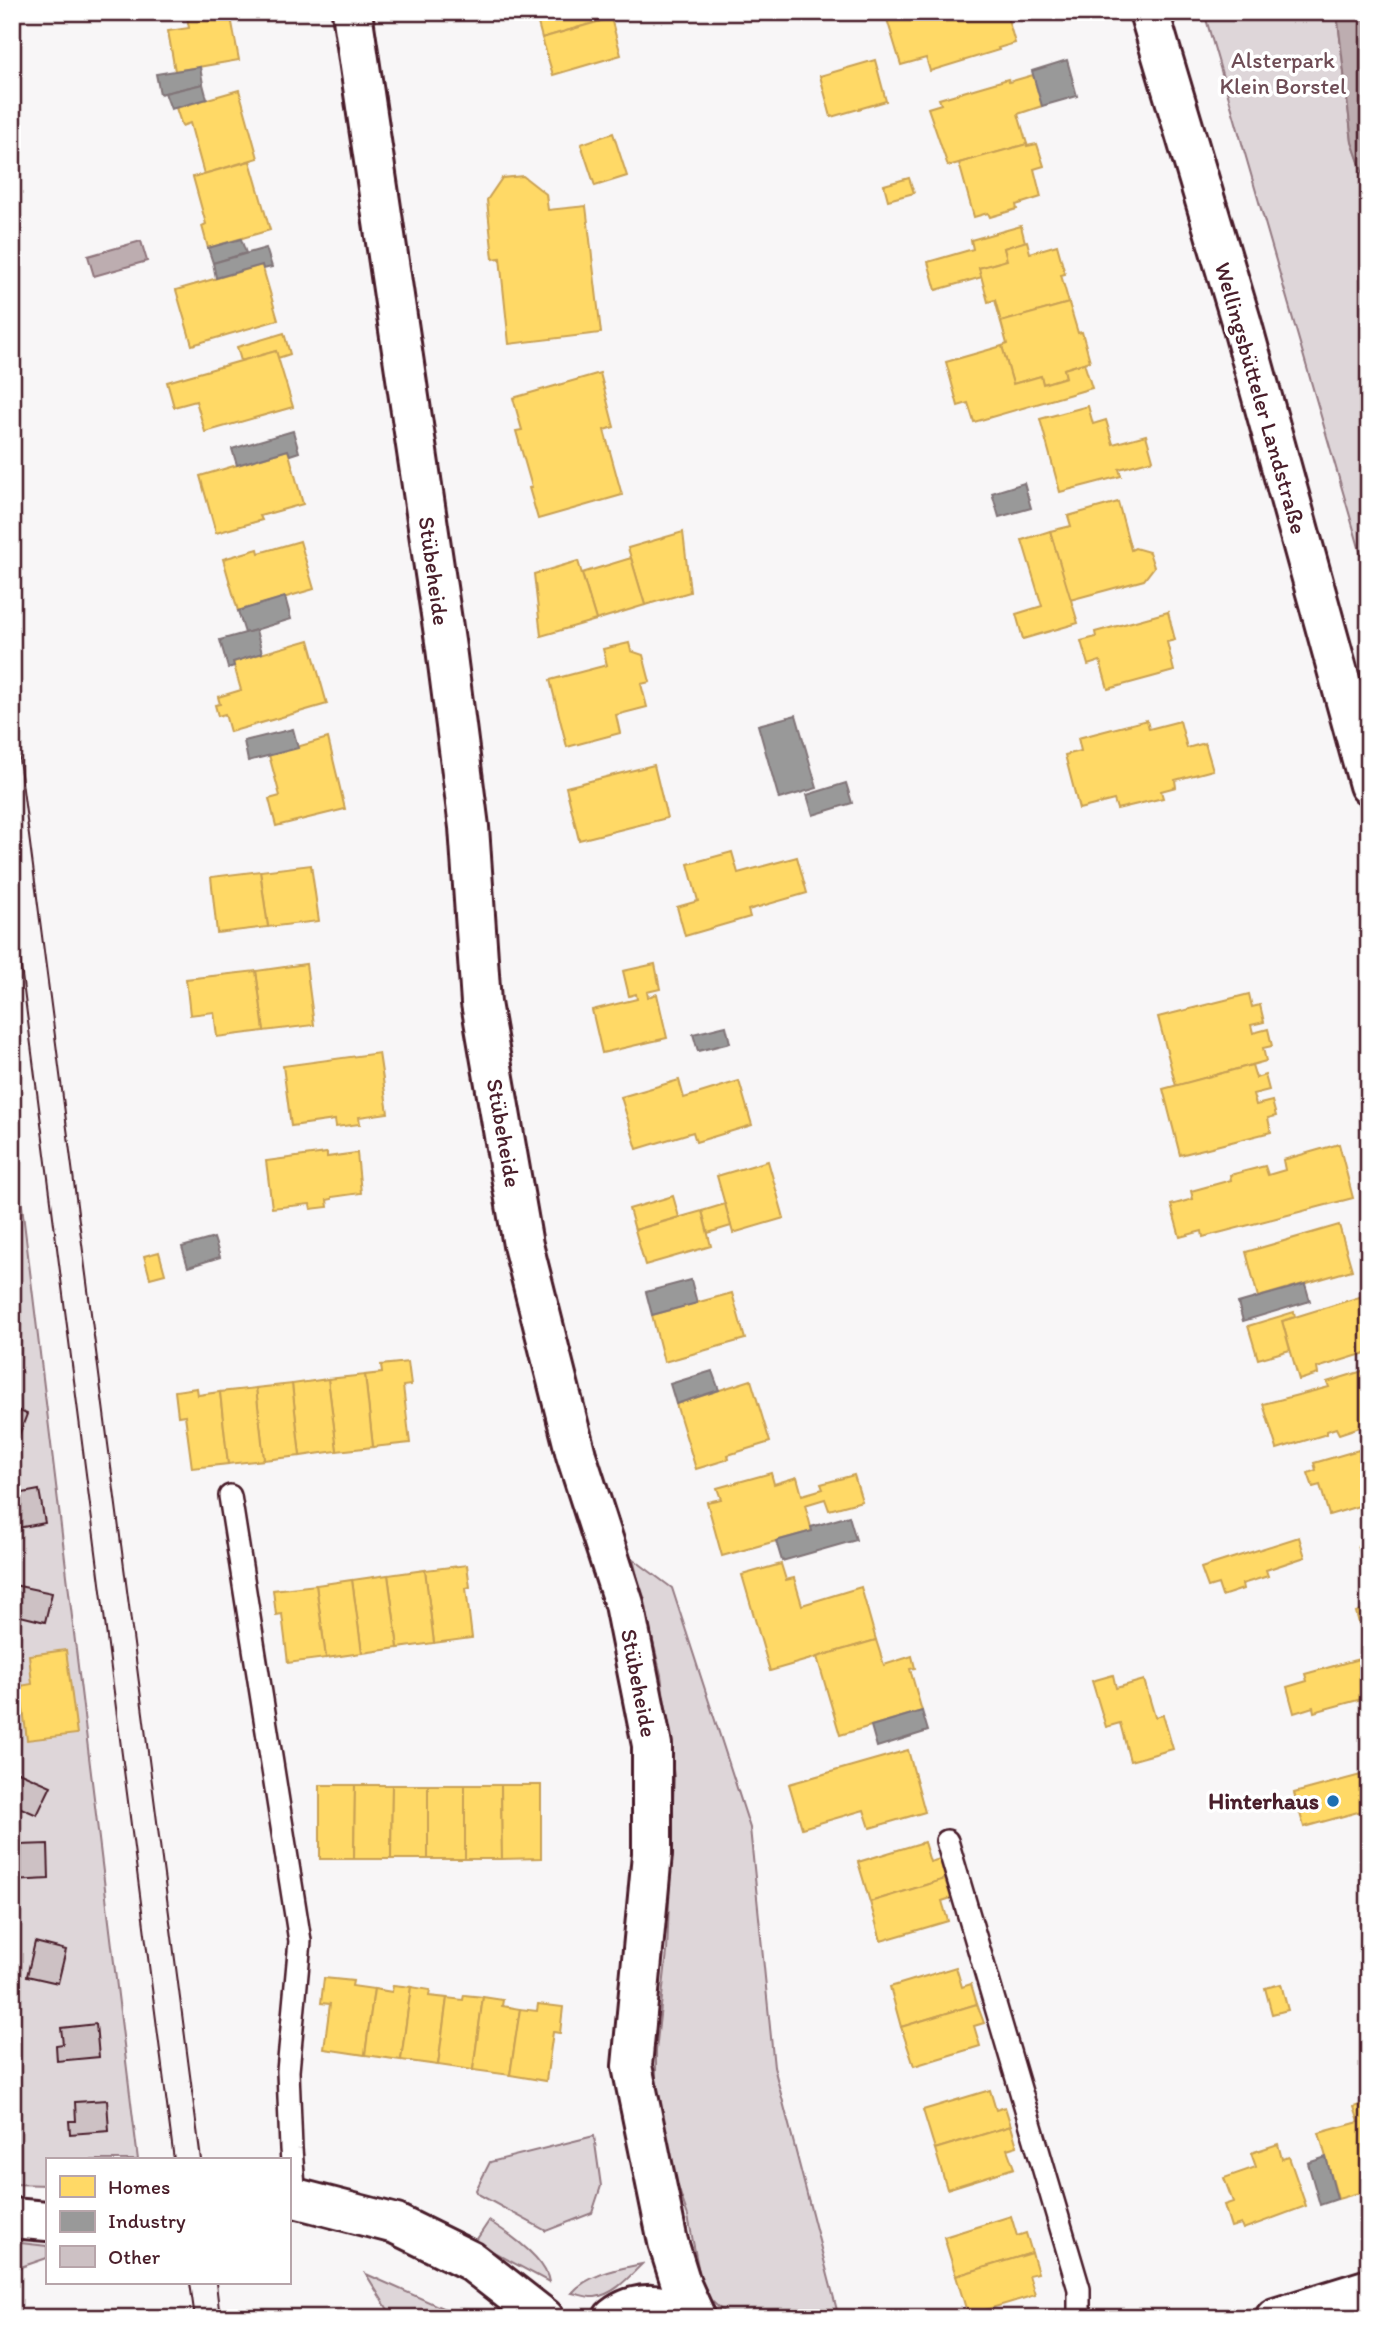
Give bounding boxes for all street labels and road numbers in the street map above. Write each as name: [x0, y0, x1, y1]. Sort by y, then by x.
street label: Wellingsbütteler Landstraße: [1209, 259, 1313, 537]
street label: Stübeheide: [412, 515, 456, 627]
street label: Stübeheide: [481, 1077, 527, 1189]
street label: Stübeheide: [615, 1626, 663, 1740]

